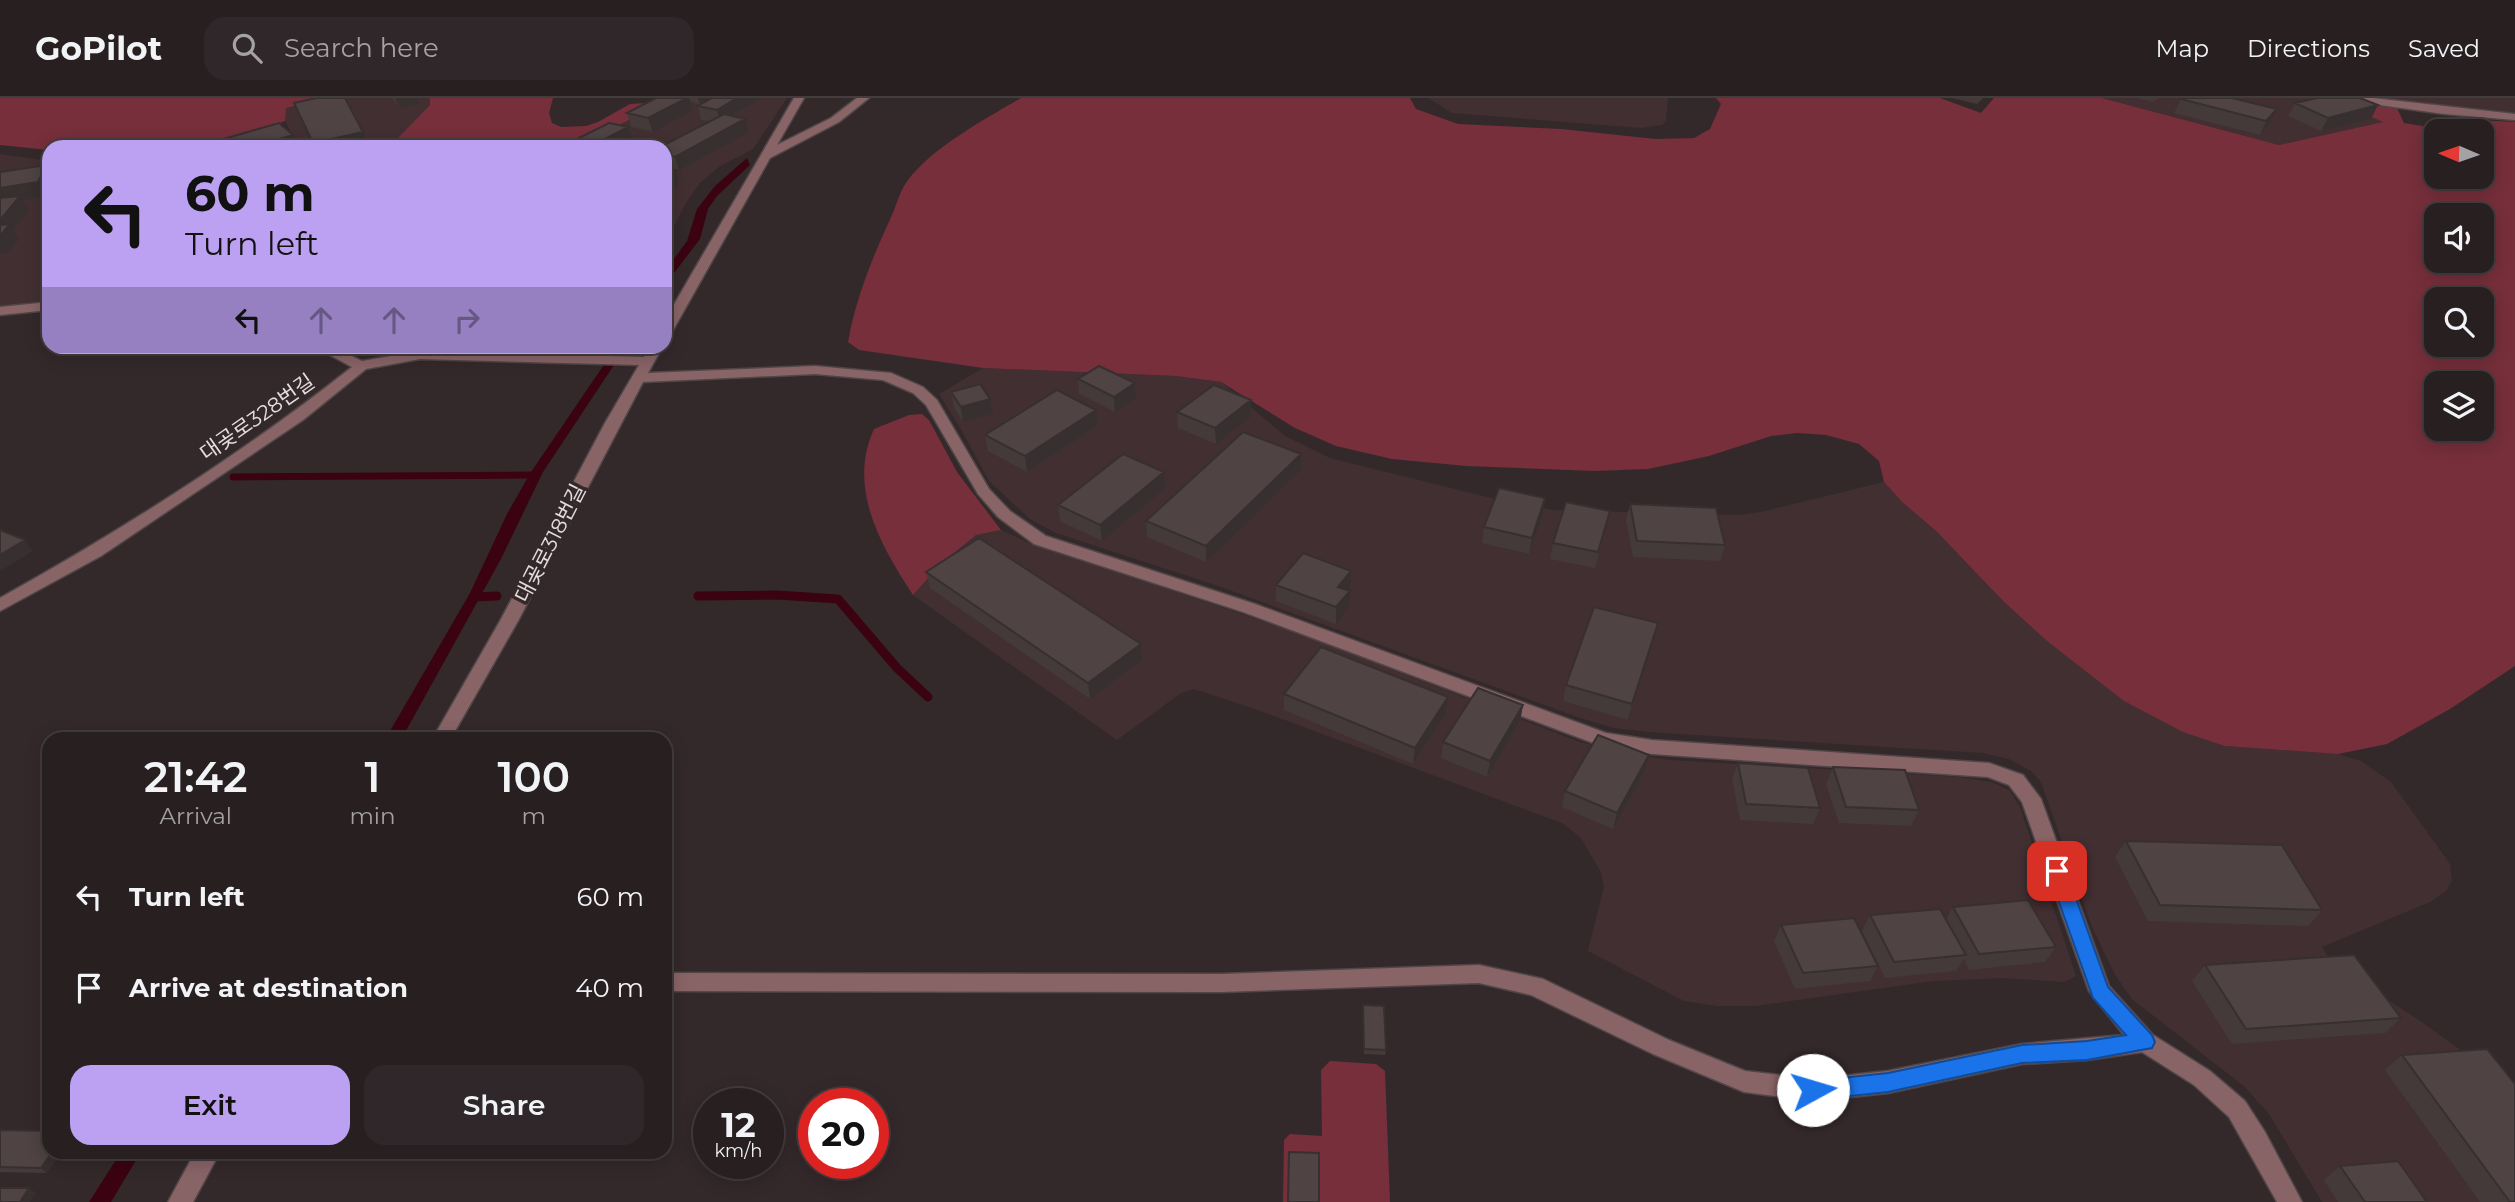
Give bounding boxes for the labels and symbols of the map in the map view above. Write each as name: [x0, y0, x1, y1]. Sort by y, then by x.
north arrow: [2424, 119, 2494, 189]
street label: 대곶로328번길: [195, 368, 319, 466]
street label: 대곶로318번길: [509, 480, 591, 606]
pin: [2027, 841, 2087, 901]
position arrow: [1776, 1053, 1850, 1127]
speed limit sign: 20: [798, 1088, 889, 1179]

